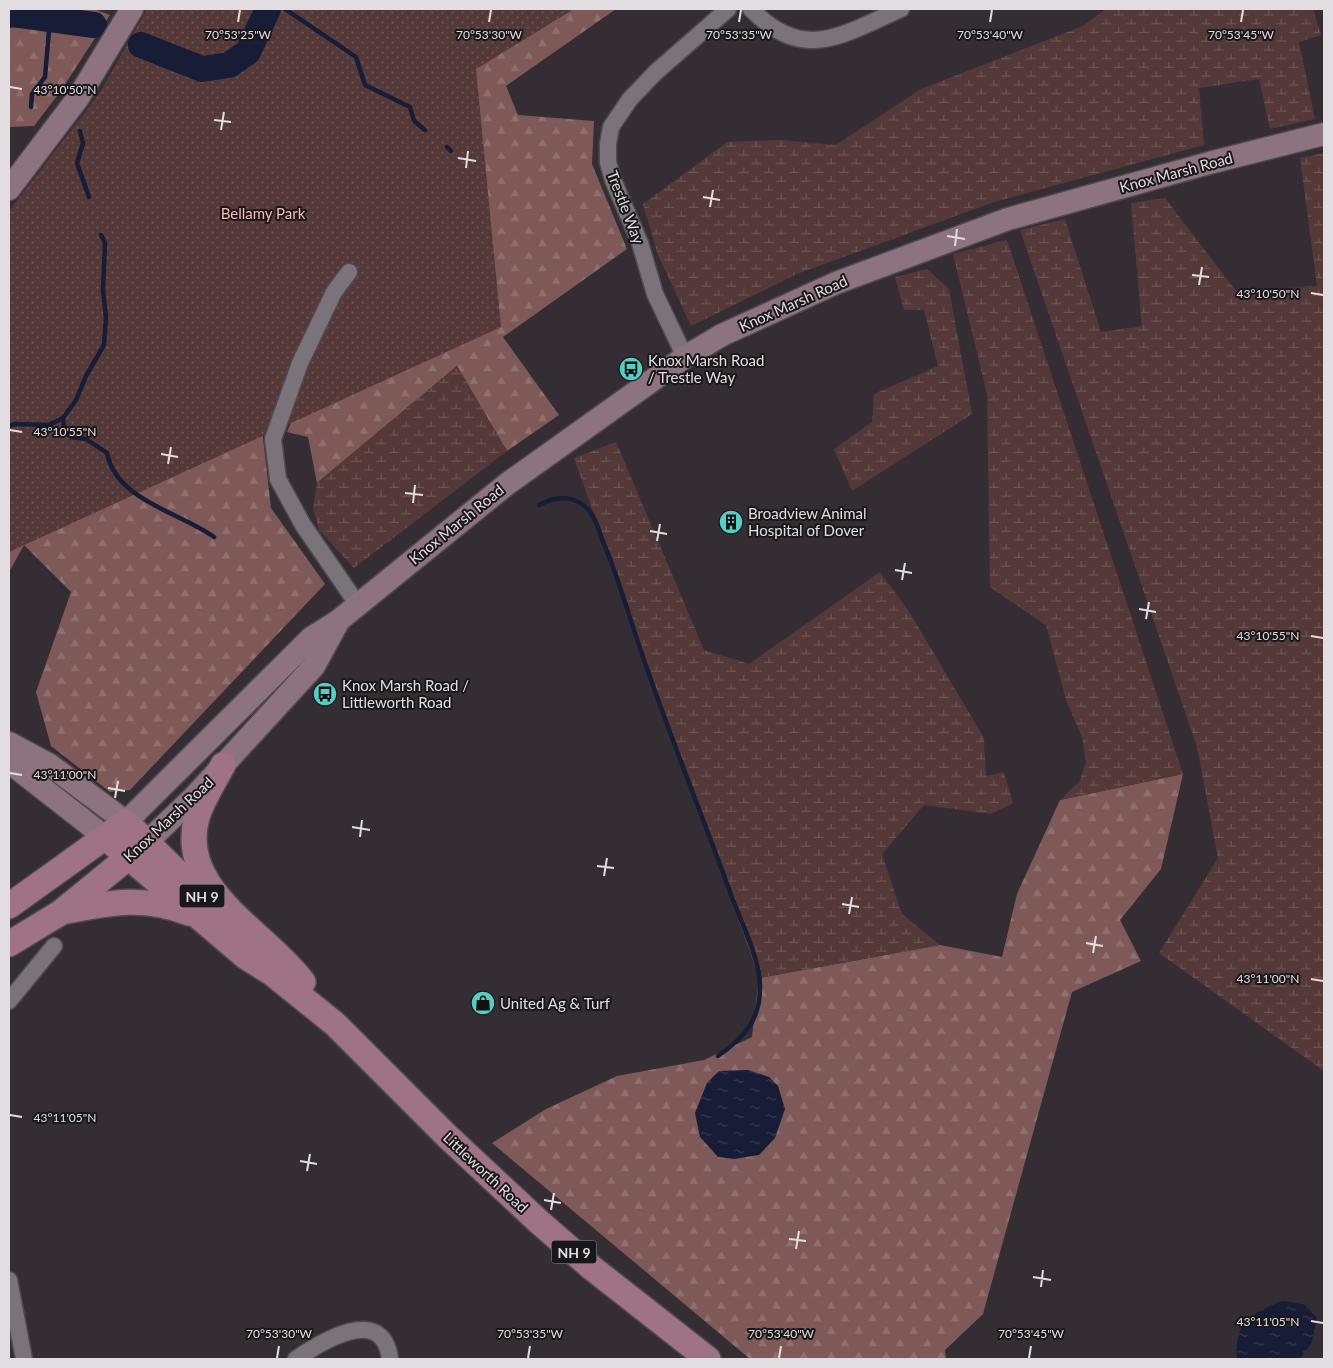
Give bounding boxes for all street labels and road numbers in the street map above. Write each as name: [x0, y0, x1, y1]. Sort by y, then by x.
street label: Knox Marsh Road: [1117, 148, 1235, 196]
street label: Trestle Way: [604, 168, 648, 246]
street label: Knox Marsh Road: [736, 271, 850, 335]
street label: Knox Marsh Road: [405, 480, 507, 568]
street label: Knox Marsh Road: [119, 773, 217, 865]
road number: NH 9: [180, 884, 224, 908]
street label: Littleworth Road: [440, 1128, 532, 1216]
road number: NH 9: [552, 1240, 596, 1264]

